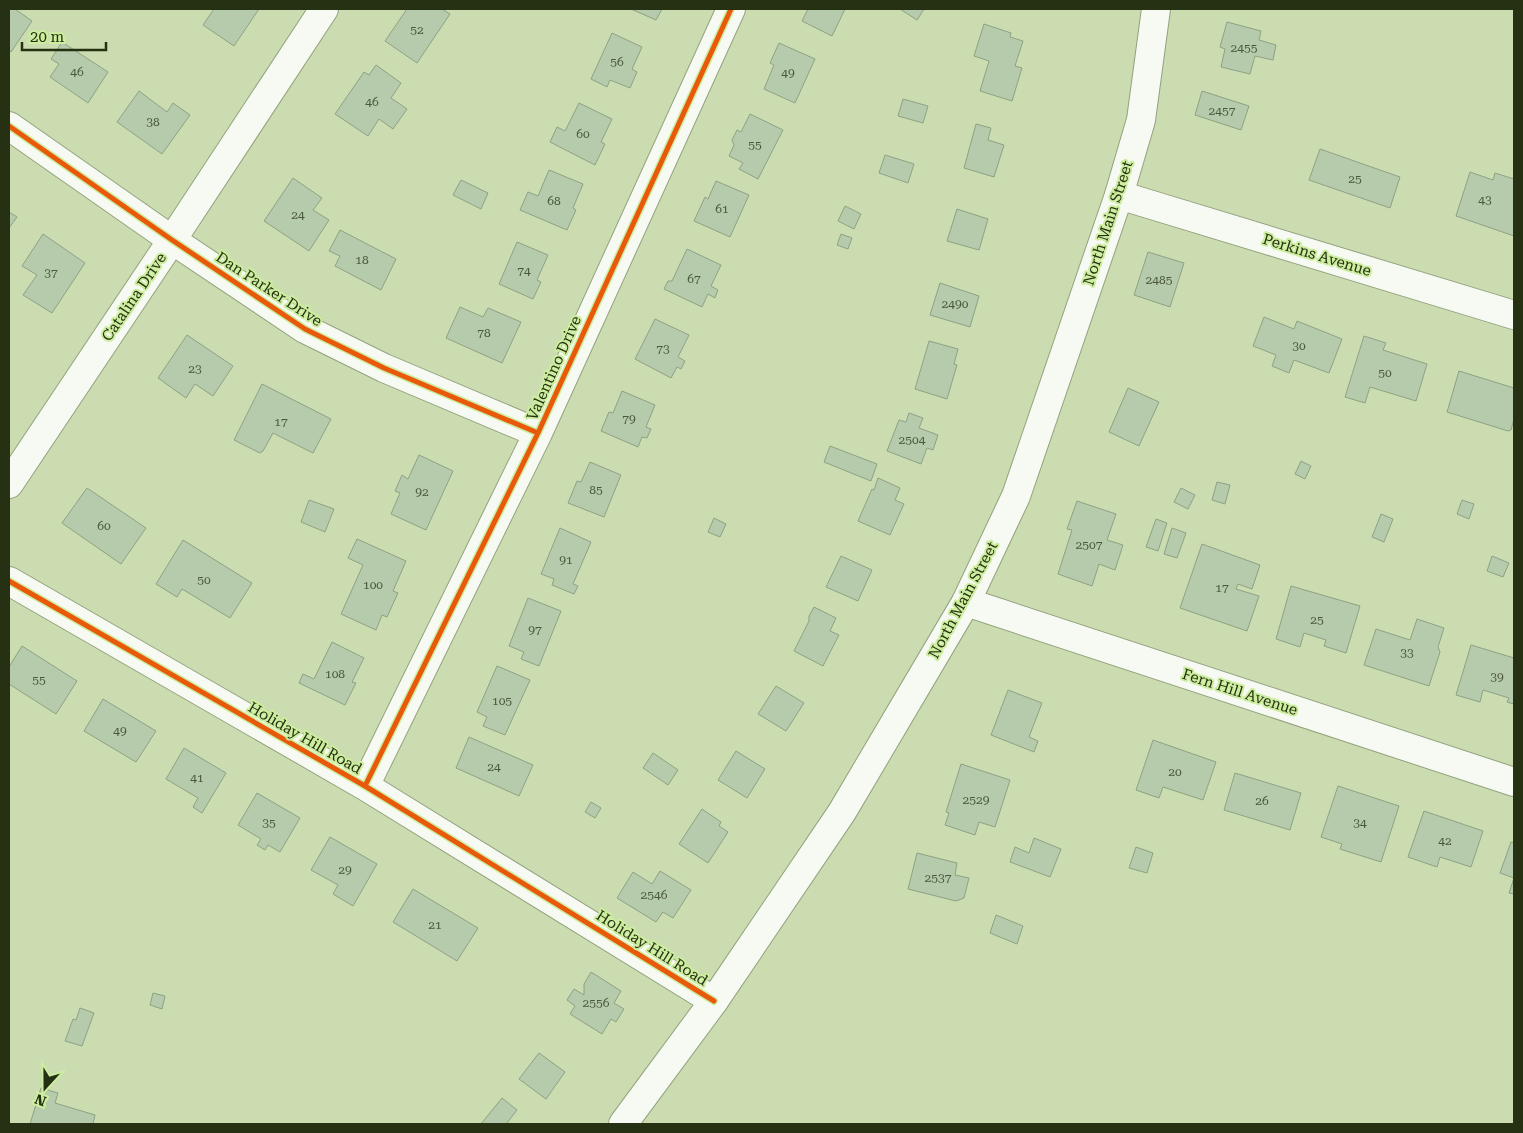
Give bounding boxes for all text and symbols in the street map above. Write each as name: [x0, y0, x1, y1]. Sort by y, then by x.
scale bar: [22, 20, 106, 52]
house number: 52: [410, 23, 424, 37]
text: 20 m: [30, 28, 65, 46]
house number: 2455: [1231, 41, 1258, 55]
house number: 56: [610, 55, 624, 69]
house number: 46: [70, 65, 84, 79]
house number: 49: [781, 66, 795, 80]
house number: 46: [365, 95, 379, 109]
house number: 2457: [1209, 104, 1236, 118]
house number: 38: [146, 115, 160, 129]
house number: 60: [576, 127, 590, 141]
house number: 55: [748, 138, 762, 152]
street label: North Main Street: [1079, 158, 1137, 288]
house number: 25: [1348, 172, 1362, 186]
house number: 43: [1478, 193, 1492, 207]
house number: 68: [547, 194, 561, 208]
house number: 61: [715, 202, 729, 216]
house number: 24: [291, 208, 305, 222]
street label: Perkins Avenue: [1261, 230, 1373, 280]
street label: Dan Parker Drive: [212, 248, 326, 330]
street label: Catalina Drive: [98, 249, 170, 345]
house number: 18: [355, 253, 369, 267]
house number: 74: [517, 264, 531, 278]
house number: 37: [44, 266, 58, 280]
house number: 67: [687, 272, 701, 286]
house number: 2485: [1146, 273, 1173, 287]
house number: 2490: [942, 297, 969, 311]
street label: Valentino Drive: [523, 313, 585, 423]
house number: 78: [477, 326, 491, 340]
house number: 30: [1292, 339, 1306, 353]
house number: 73: [656, 342, 670, 356]
house number: 23: [188, 362, 202, 376]
house number: 50: [1378, 366, 1392, 380]
house number: 79: [622, 412, 636, 426]
house number: 17: [274, 415, 288, 429]
house number: 2504: [899, 433, 926, 447]
house number: 85: [589, 483, 603, 497]
house number: 92: [415, 485, 429, 499]
house number: 60: [97, 519, 111, 533]
street label: North Main Street: [925, 538, 1002, 662]
house number: 2507: [1076, 538, 1103, 552]
house number: 91: [559, 553, 573, 567]
house number: 50: [197, 573, 211, 587]
house number: 100: [363, 578, 383, 592]
house number: 17: [1215, 581, 1229, 595]
house number: 25: [1310, 613, 1324, 627]
house number: 97: [528, 623, 542, 637]
house number: 33: [1400, 646, 1414, 660]
street label: Fern Hill Avenue: [1180, 665, 1300, 719]
house number: 108: [325, 667, 345, 681]
house number: 39: [1490, 670, 1504, 684]
house number: 55: [32, 673, 46, 687]
house number: 105: [492, 694, 512, 708]
street label: Holiday Hill Road: [245, 698, 365, 778]
house number: 49: [113, 724, 127, 738]
house number: 24: [487, 760, 501, 774]
house number: 20: [1168, 765, 1182, 779]
house number: 41: [190, 771, 204, 785]
house number: 2529: [963, 793, 990, 807]
house number: 26: [1255, 794, 1269, 808]
house number: 35: [262, 816, 276, 830]
house number: 34: [1353, 816, 1367, 830]
house number: 42: [1438, 834, 1452, 848]
house number: 29: [338, 863, 352, 877]
house number: 2537: [925, 871, 952, 885]
house number: 2546: [641, 888, 668, 902]
street label: Holiday Hill Road: [593, 906, 711, 990]
house number: 21: [428, 918, 442, 932]
house number: 2556: [583, 996, 610, 1010]
north arrow: [20, 1063, 70, 1113]
text: N: [32, 1091, 48, 1110]

